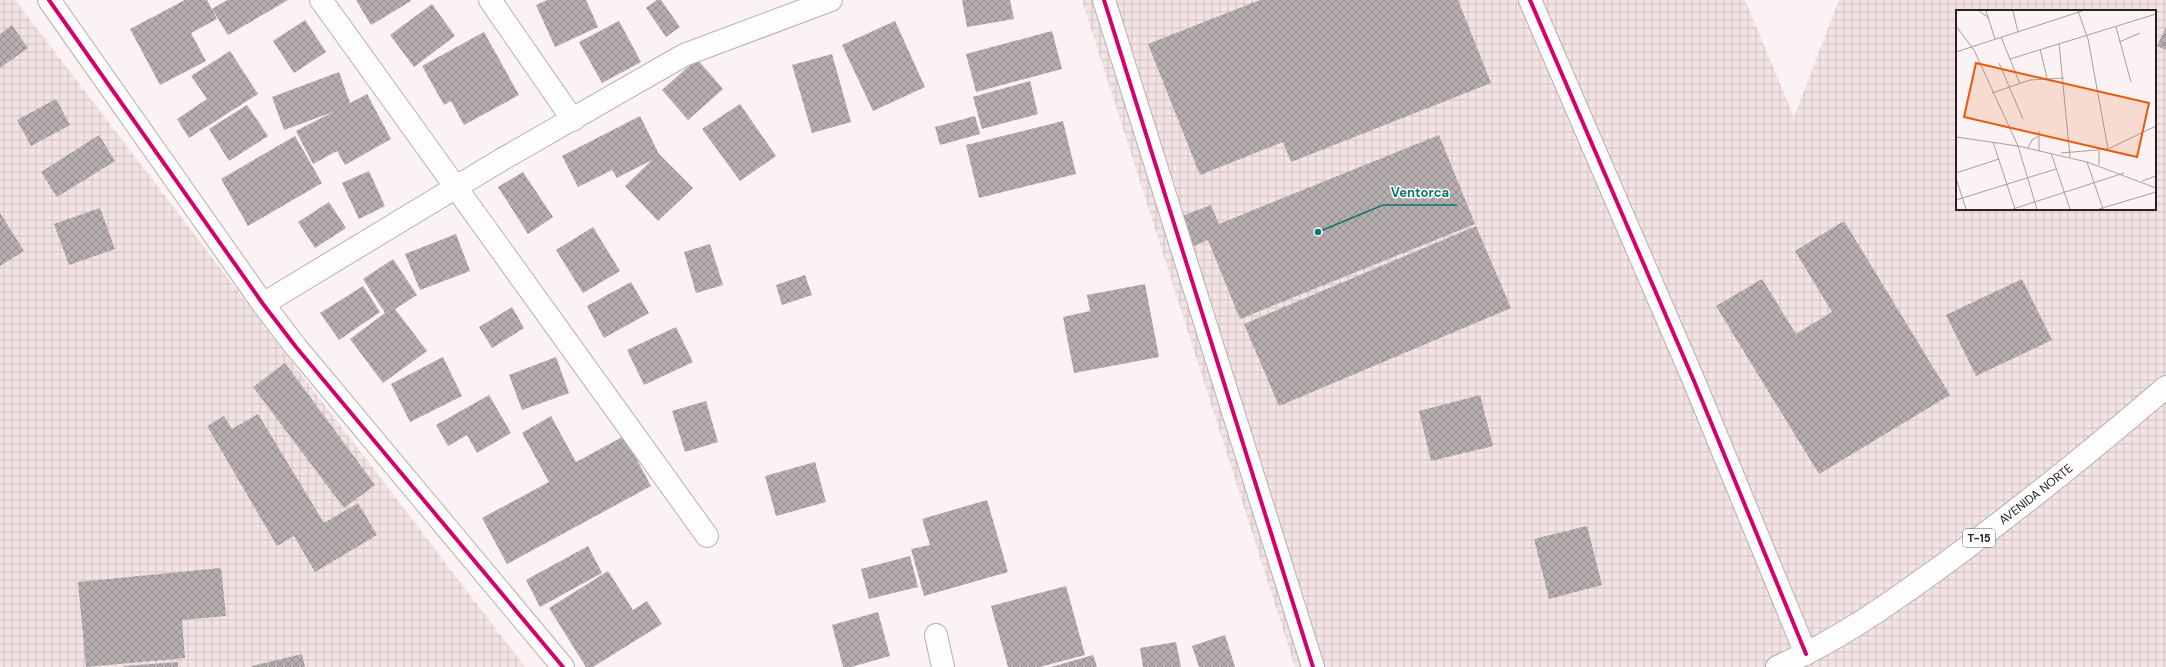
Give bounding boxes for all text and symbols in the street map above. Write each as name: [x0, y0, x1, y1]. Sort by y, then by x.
inset map: [1956, 10, 2156, 210]
callout: Ventorca: [1383, 180, 1457, 205]
text: Ventorca: [1391, 184, 1449, 201]
street label: AVENIDA NORTE: [1996, 460, 2076, 528]
road number: T-15: [1963, 529, 1995, 547]

